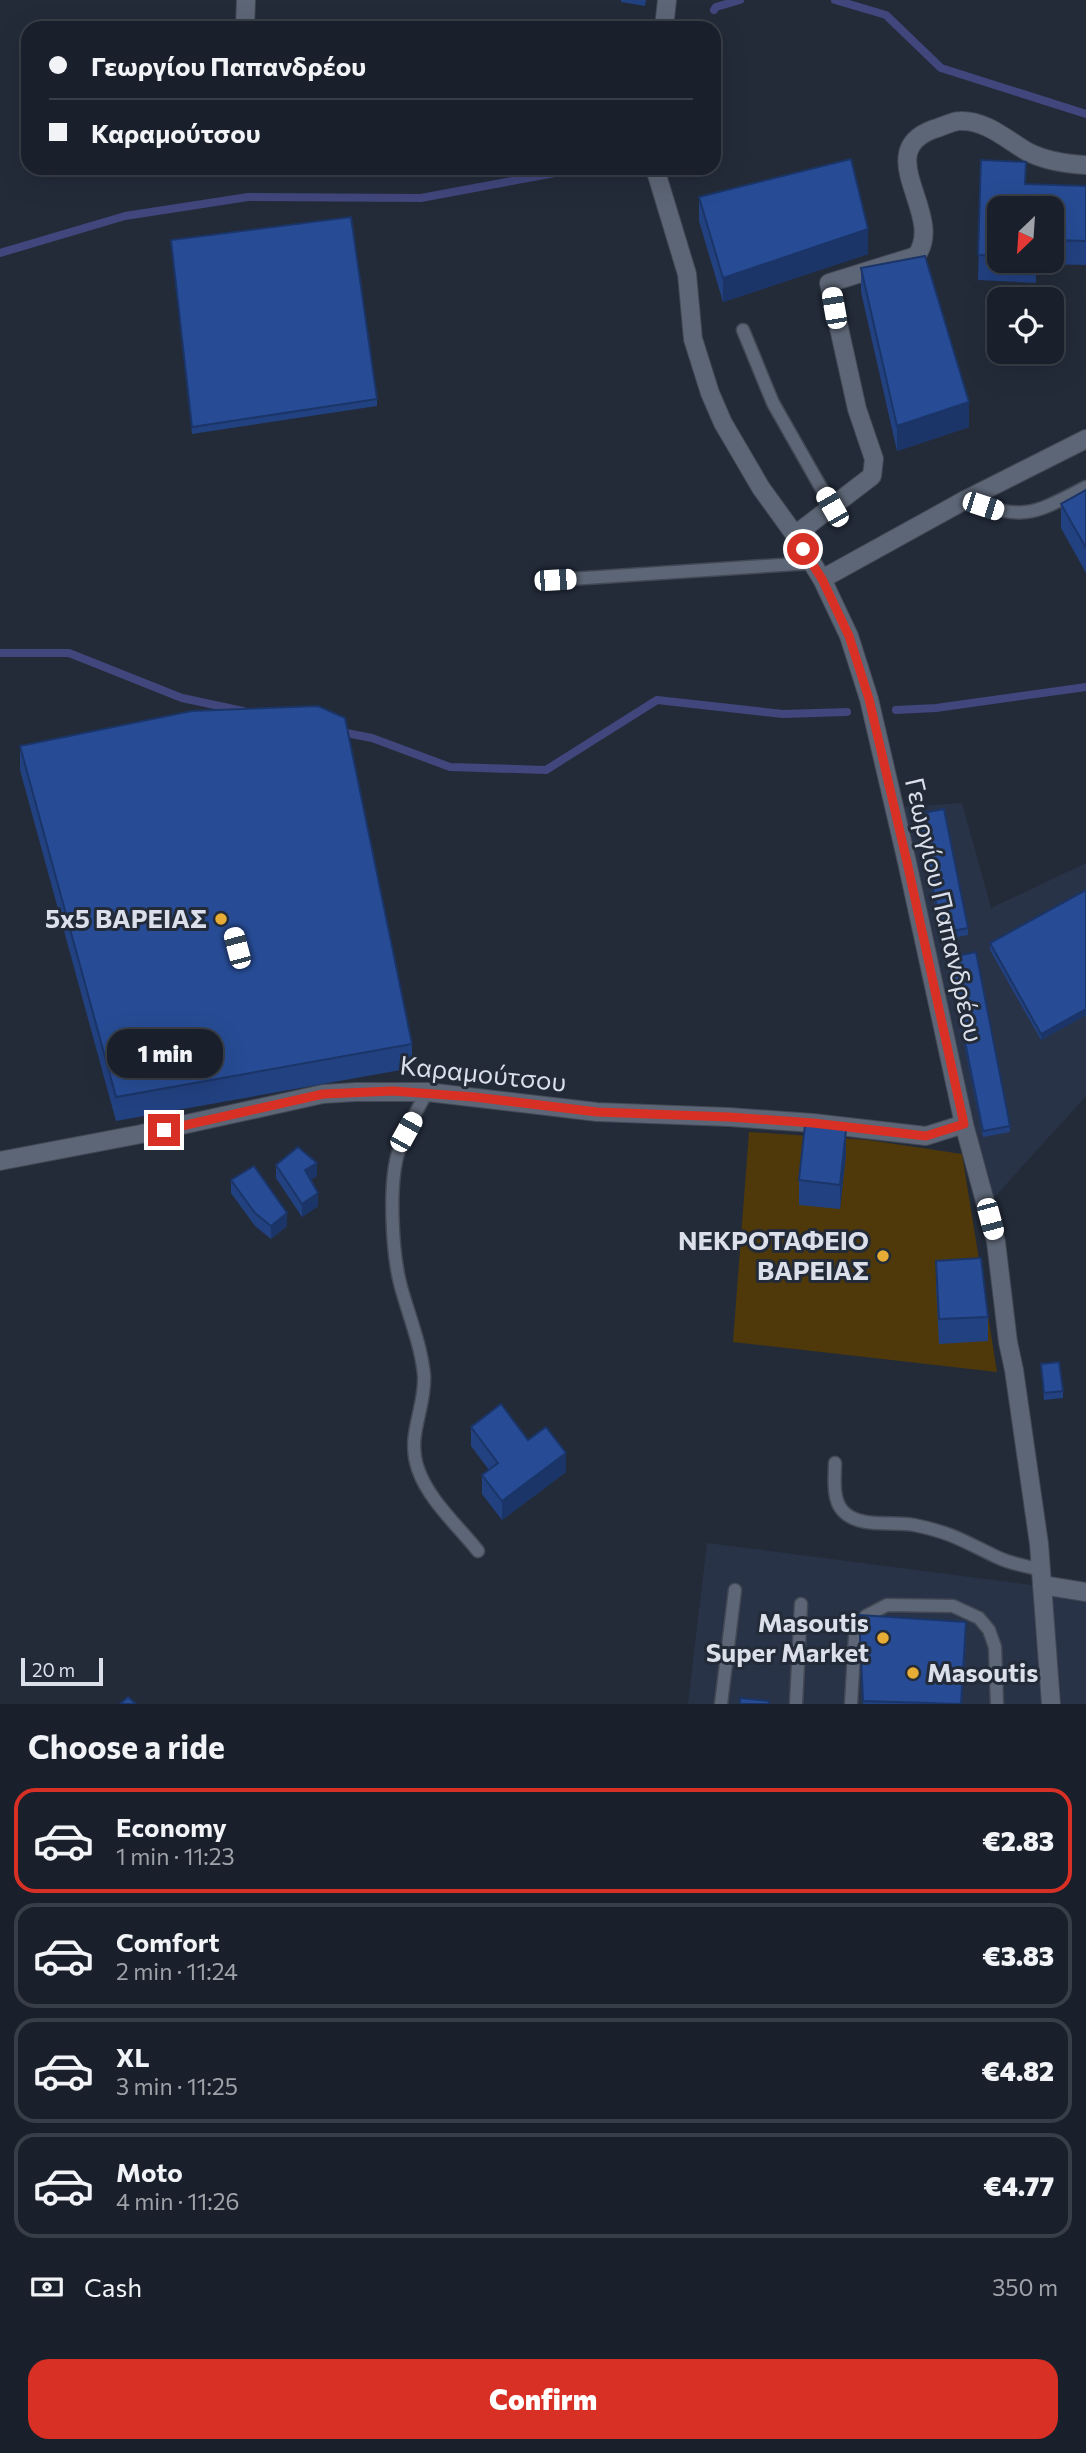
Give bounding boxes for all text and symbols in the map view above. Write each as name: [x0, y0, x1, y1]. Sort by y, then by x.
text: Γεωργίου Παπανδρέου: [91, 50, 366, 81]
text: Καραμούτσου: [91, 117, 261, 148]
north arrow: [987, 196, 1064, 273]
map controls: [987, 196, 1064, 364]
car: [821, 285, 848, 331]
button: locate: [987, 287, 1064, 364]
car: [813, 484, 852, 530]
car: [960, 490, 1007, 522]
route start: [787, 533, 819, 565]
car: [534, 568, 577, 592]
street label: Γεωργίου Παπανδρέου: [900, 774, 991, 1045]
place label: 5x5 ΒΑΡΕΙΑΣ: [45, 902, 207, 933]
marker: 5x5 ΒΑΡΕΙΑΣ: [213, 911, 229, 927]
car: [222, 925, 253, 971]
callout: 1 min: [106, 1028, 222, 1078]
text: 1 min: [137, 1039, 193, 1067]
street label: Καραμούτσου: [398, 1048, 568, 1097]
car: [387, 1109, 426, 1155]
route end: [148, 1114, 180, 1146]
car: [975, 1196, 1006, 1242]
place label: ΝΕΚΡΟΤΑΦΕΙΟ ΒΑΡΕΙΑΣ: [678, 1224, 869, 1285]
marker: ΝΕΚΡΟΤΑΦΕΙΟ ΒΑΡΕΙΑΣ: [875, 1248, 891, 1264]
place label: Masoutis Super Market: [706, 1606, 869, 1667]
marker: Masoutis Super Market: [875, 1630, 891, 1646]
scale bar: [21, 1655, 103, 1687]
place label: Masoutis: [927, 1656, 1038, 1687]
text: 20 m: [32, 1658, 75, 1681]
marker: Masoutis: [905, 1665, 921, 1681]
text: Choose a ride: [28, 1726, 225, 1766]
icon: car: [32, 1809, 95, 1872]
text: Economy: [116, 1811, 227, 1842]
text: €2.83: [982, 1825, 1054, 1856]
text: 1 min · 11:23: [116, 1842, 235, 1870]
icon: car: [32, 1924, 95, 1987]
text: Comfort: [116, 1926, 219, 1957]
text: €3.83: [982, 1940, 1054, 1971]
text: 2 min · 11:24: [116, 1957, 238, 1985]
icon: car: [32, 2039, 95, 2102]
text: XL: [116, 2041, 150, 2072]
text: €4.82: [982, 2055, 1054, 2086]
text: 3 min · 11:25: [116, 2072, 238, 2100]
icon: car: [32, 2154, 95, 2217]
text: Moto: [116, 2156, 183, 2187]
text: €4.77: [983, 2170, 1054, 2201]
text: 4 min · 11:26: [116, 2187, 239, 2215]
icon: cash: [28, 2268, 66, 2306]
text: Cash: [84, 2271, 142, 2302]
text: 350 m: [992, 2273, 1058, 2301]
button: Confirm: [28, 2359, 1058, 2439]

